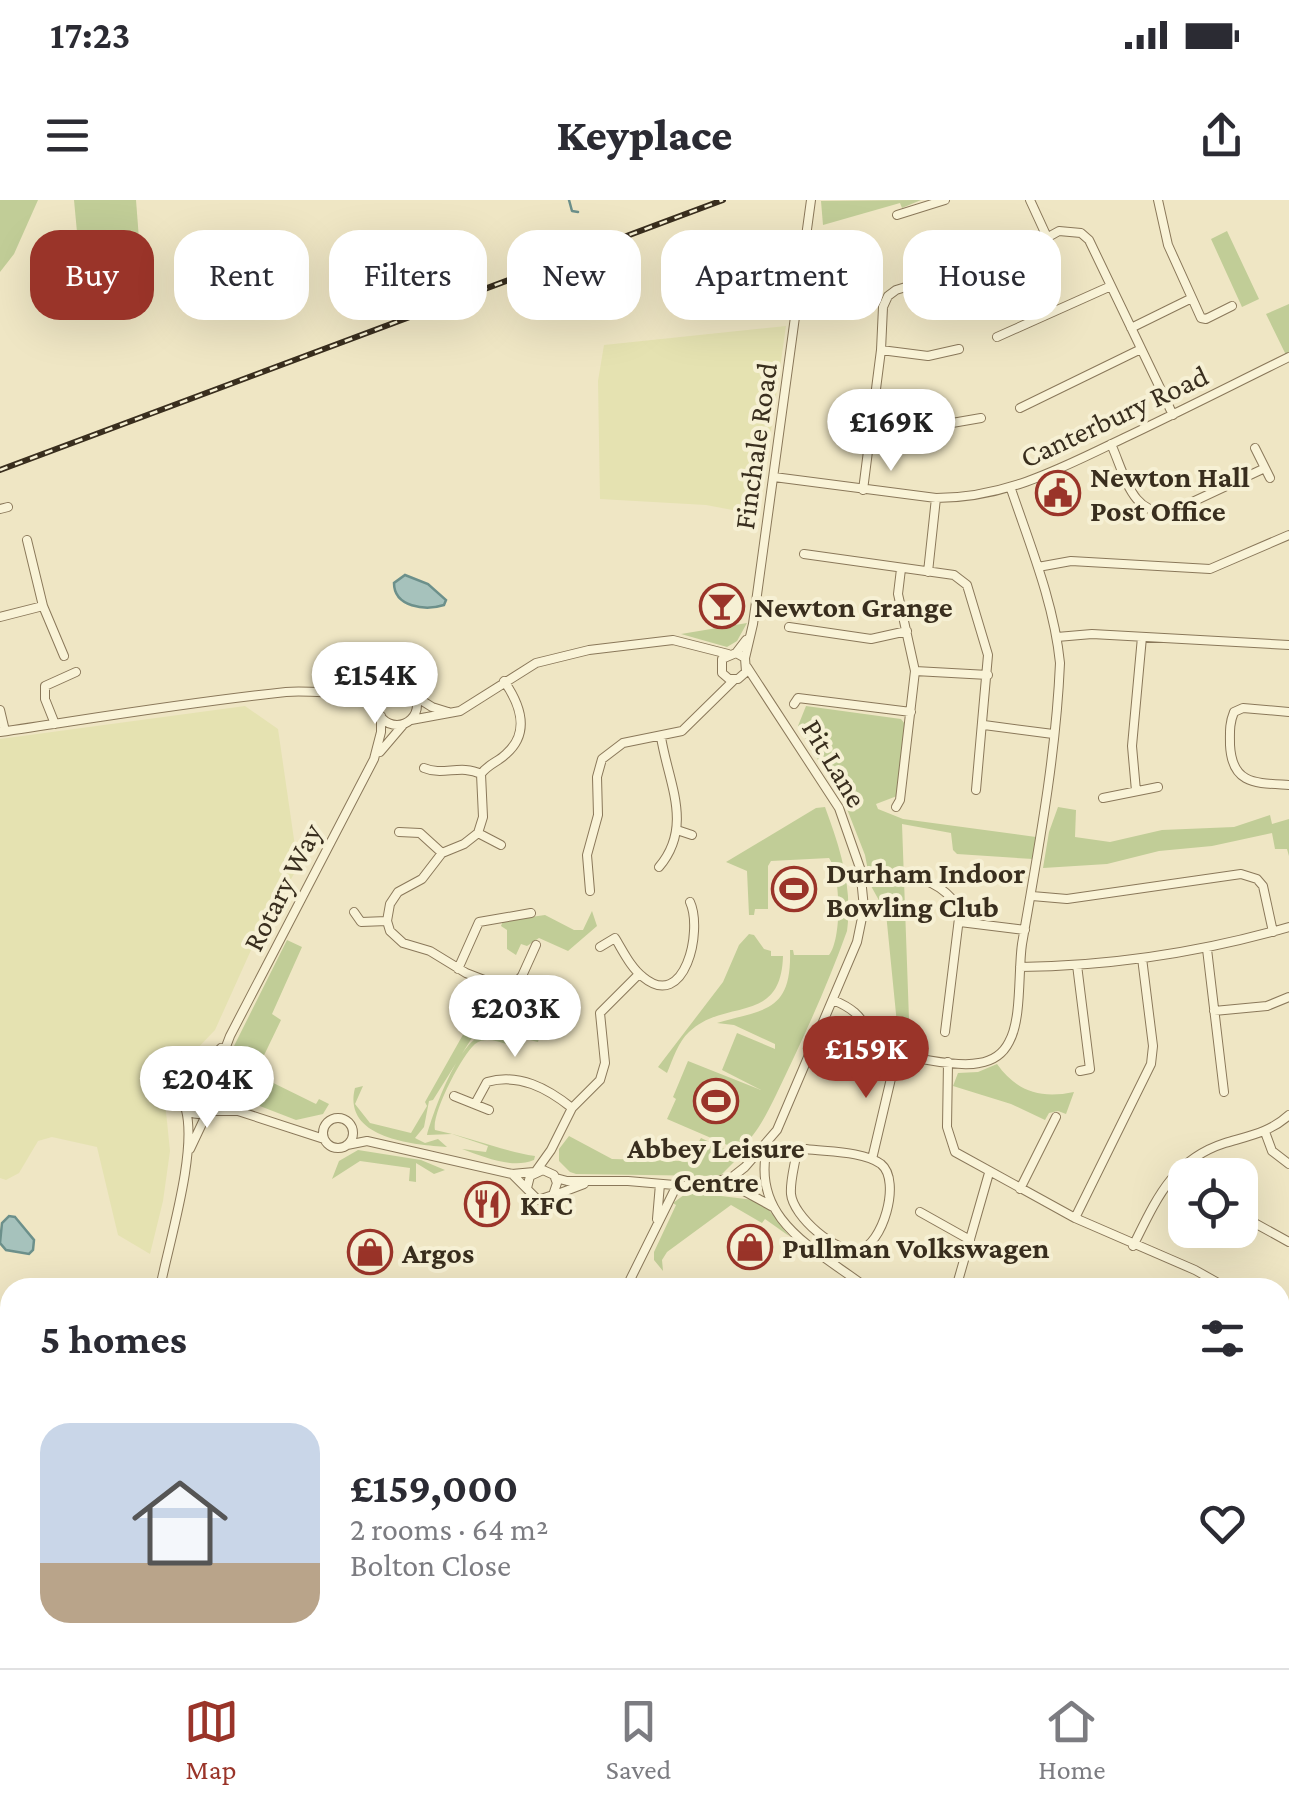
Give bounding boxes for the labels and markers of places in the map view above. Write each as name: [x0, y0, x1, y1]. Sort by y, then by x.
pin: £169K: [821, 389, 961, 474]
place label: Newton Hall Post Office: [1090, 460, 1250, 527]
public building icon: Newton Hall Post Office: [1035, 470, 1081, 516]
bar icon: Newton Grange: [699, 583, 745, 629]
place label: Newton Grange: [754, 590, 953, 623]
pin: £154K: [305, 642, 445, 727]
place label: Durham Indoor Bowling Club: [826, 856, 1025, 923]
sports icon: Durham Indoor Bowling Club: [771, 866, 817, 912]
pin: £203K: [445, 975, 585, 1060]
pin: £159K: [796, 1016, 936, 1101]
pin: £204K: [137, 1046, 277, 1131]
sports icon: Abbey Leisure Centre: [693, 1078, 739, 1124]
place label: Abbey Leisure Centre: [626, 1131, 805, 1198]
restaurant icon: KFC: [464, 1181, 510, 1227]
place label: KFC: [520, 1188, 573, 1221]
shop icon: Pullman Volkswagen: [727, 1224, 773, 1270]
shop icon: Argos: [347, 1229, 393, 1275]
place label: Pullman Volkswagen: [782, 1231, 1049, 1264]
place label: Argos: [401, 1236, 474, 1269]

